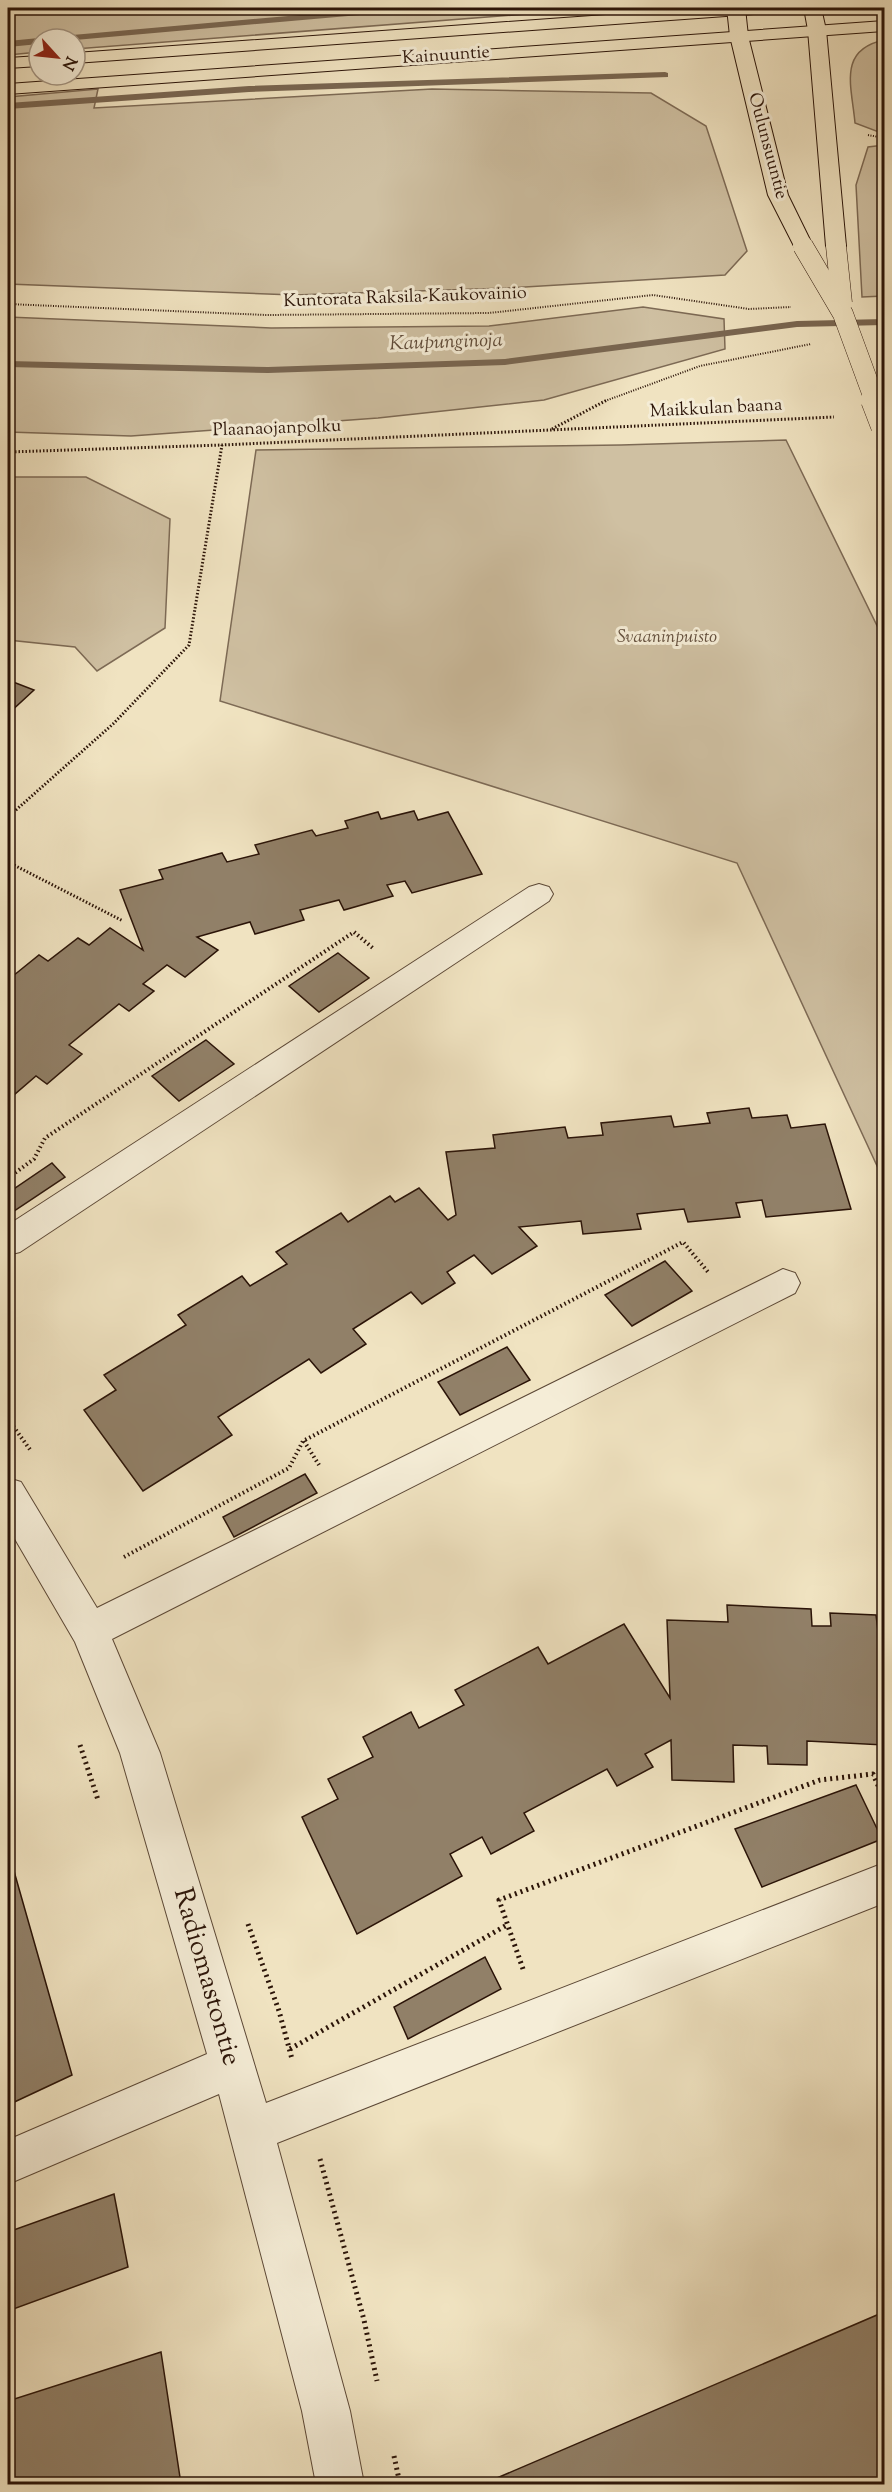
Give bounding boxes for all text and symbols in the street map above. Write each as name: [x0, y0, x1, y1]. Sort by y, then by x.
north arrow: [27, 27, 87, 87]
street label: Kainuuntie: [401, 40, 491, 72]
text: N: [55, 52, 81, 74]
street label: Oulunsuuntie: [740, 90, 794, 202]
street label: Kuntorata Raksila-Kaukovainio: [283, 281, 527, 315]
water label: Kaupunginoja: [389, 327, 503, 359]
street label: Maikkulan baana: [649, 393, 783, 425]
street label: Plaanaojanpolku: [212, 414, 342, 444]
park label: Svaaninpuisto: [617, 625, 717, 651]
street label: Radiomastontie: [162, 1883, 250, 2071]

